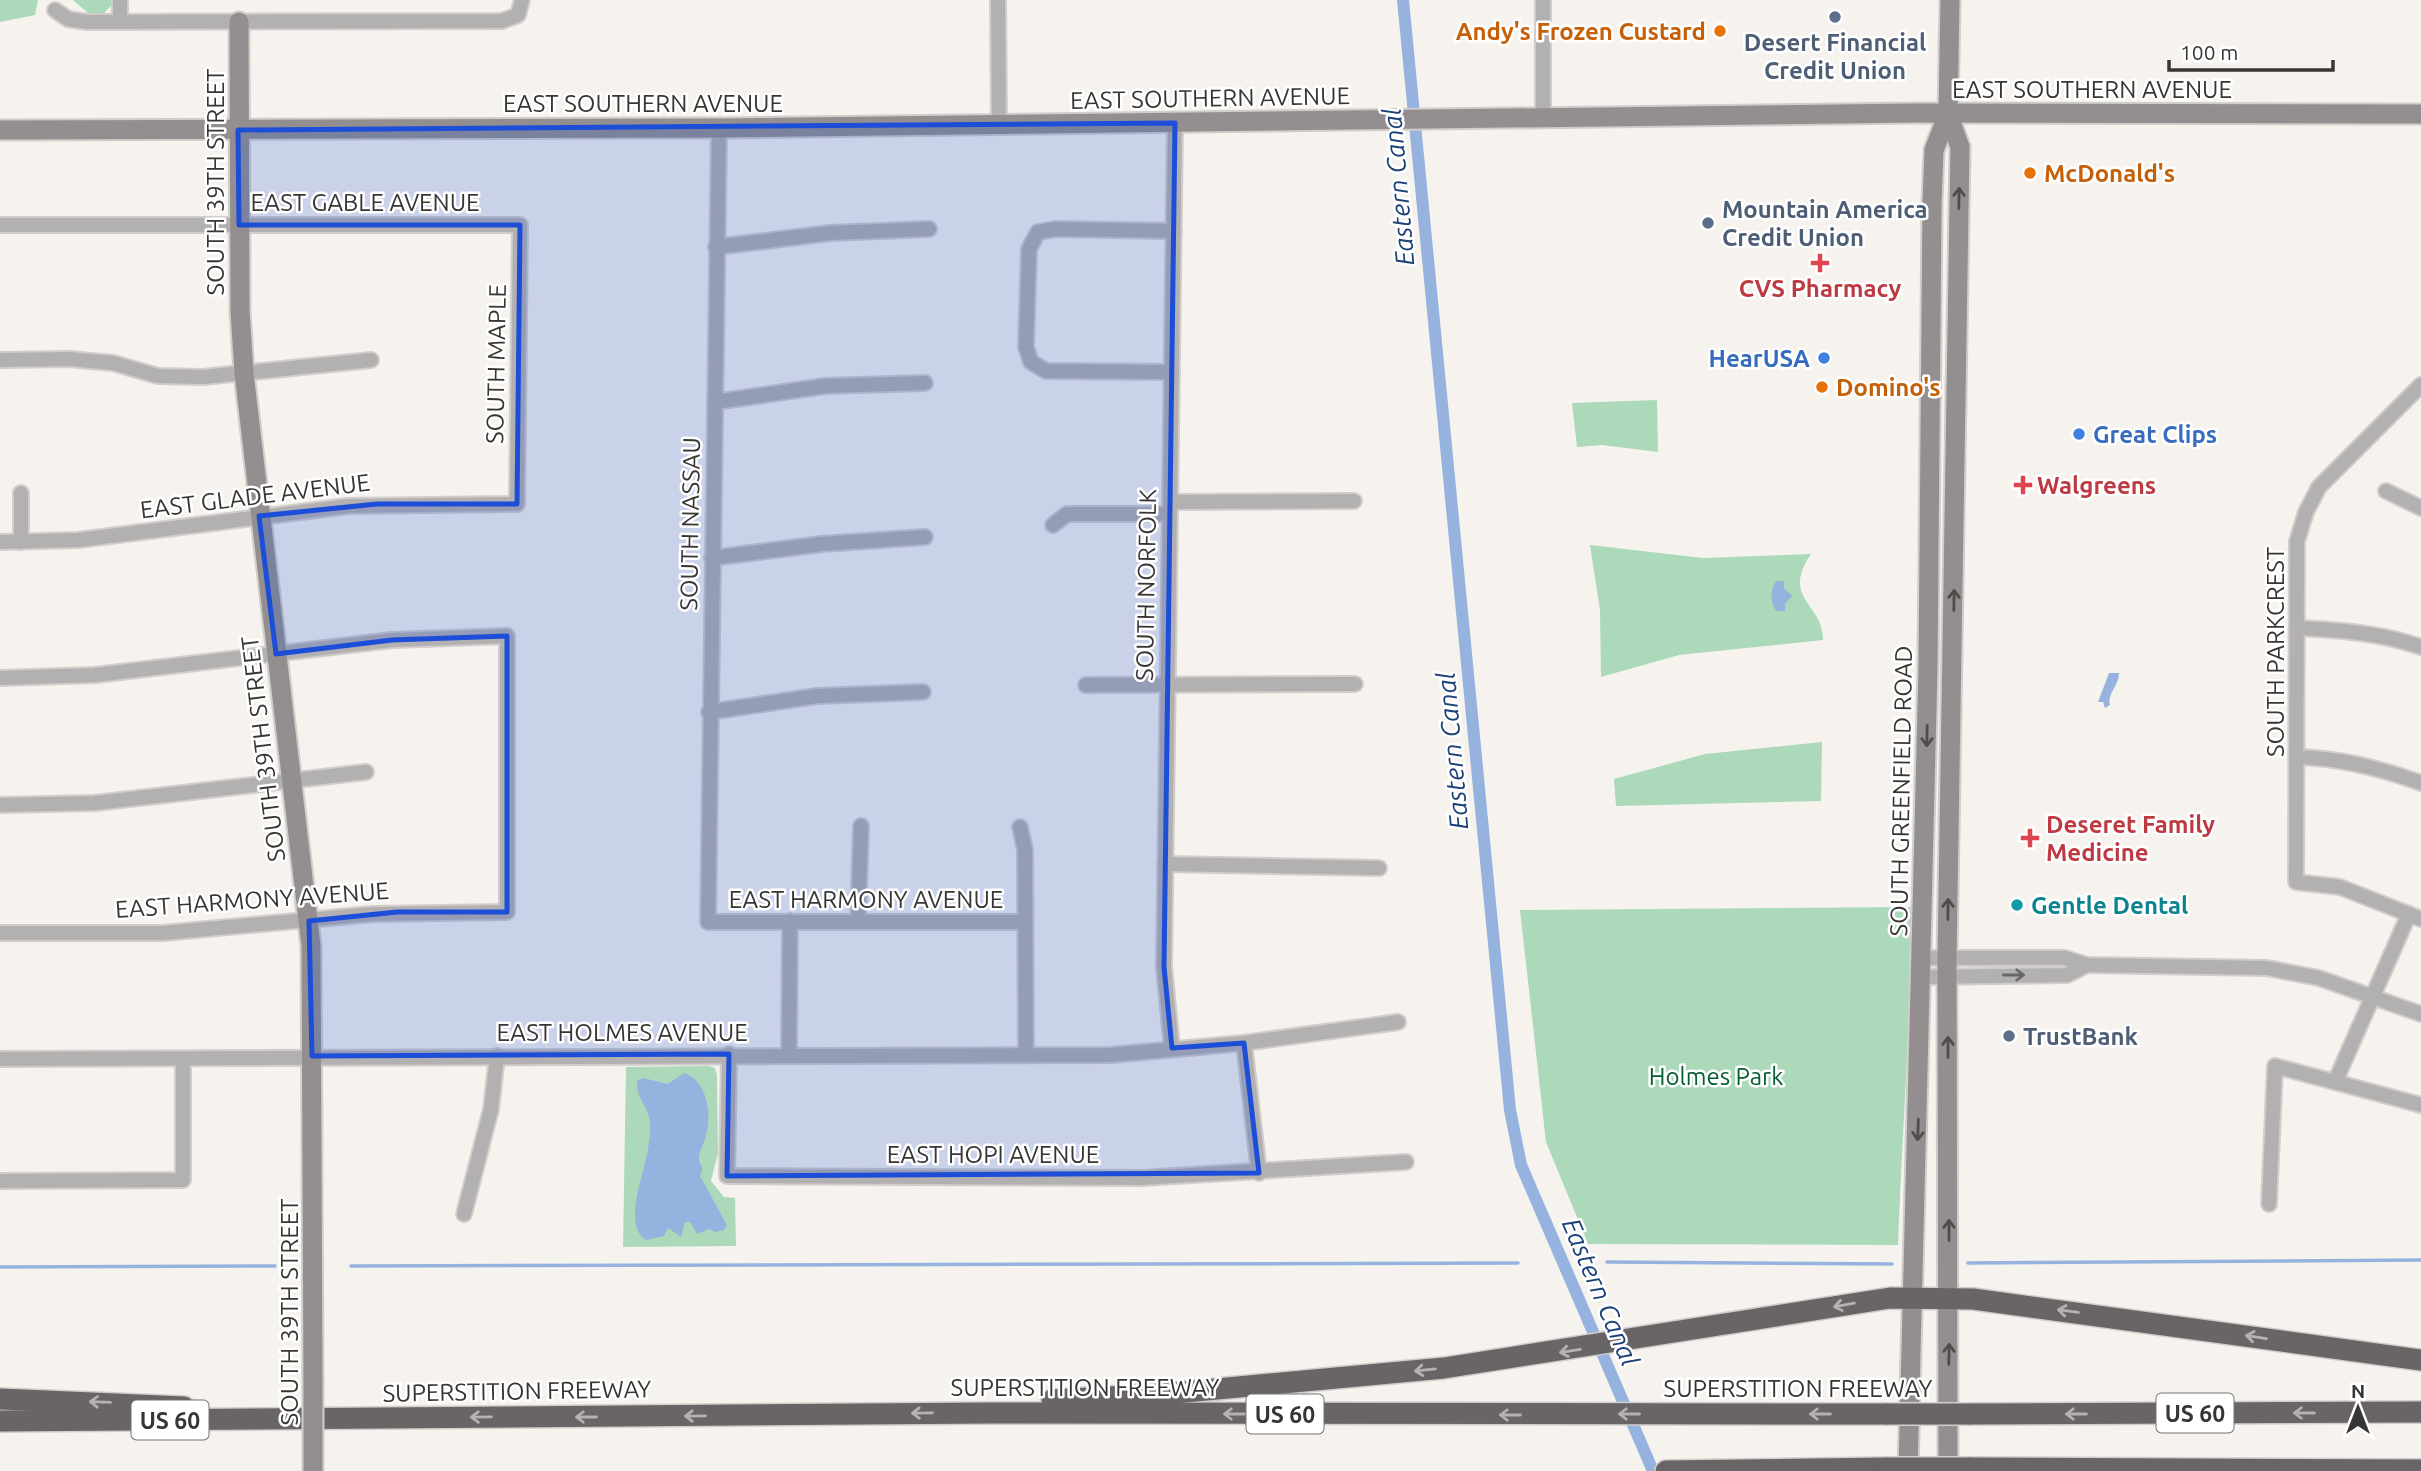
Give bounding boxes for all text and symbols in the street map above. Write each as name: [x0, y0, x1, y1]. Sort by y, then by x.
marker: Desert Financial Credit Union: [1827, 9, 1843, 25]
place label: Andy's Frozen Custard: [1456, 18, 1706, 45]
marker: Andy's Frozen Custard: [1712, 23, 1728, 39]
scale bar: [2169, 28, 2334, 72]
place label: Desert Financial Credit Union: [1744, 29, 1926, 84]
text: 100 m: [2180, 40, 2238, 64]
street label: SOUTH 39TH STREET: [202, 69, 229, 295]
street label: EAST SOUTHERN AVENUE: [1952, 76, 2232, 103]
street label: EAST SOUTHERN AVENUE: [1070, 82, 1350, 114]
street label: EAST SOUTHERN AVENUE: [503, 90, 783, 117]
water label: Eastern Canal: [1377, 107, 1419, 267]
place label: McDonald's: [2044, 160, 2175, 187]
marker: McDonald's: [2022, 165, 2038, 181]
one-way arrow: [1952, 187, 1966, 210]
street label: EAST GABLE AVENUE: [250, 189, 480, 216]
place label: Mountain America Credit Union: [1722, 196, 1928, 251]
marker: Mountain America Credit Union: [1700, 215, 1716, 231]
marker: CVS Pharmacy: [1812, 255, 1828, 271]
place label: CVS Pharmacy: [1739, 275, 1902, 302]
street label: SOUTH MAPLE: [481, 284, 511, 444]
place label: HearUSA: [1709, 345, 1810, 372]
marker: HearUSA: [1816, 350, 1832, 366]
place label: Domino's: [1836, 374, 1941, 401]
marker: Domino's: [1814, 379, 1830, 395]
place label: Great Clips: [2093, 421, 2217, 448]
marker: Great Clips: [2071, 426, 2087, 442]
street label: SOUTH NASSAU: [675, 437, 705, 611]
street label: EAST GLADE AVENUE: [138, 468, 372, 524]
place label: Walgreens: [2037, 472, 2156, 499]
marker: Walgreens: [2015, 477, 2031, 493]
street label: SOUTH NORFOLK: [1131, 488, 1161, 681]
street label: SOUTH PARKCREST: [2262, 547, 2289, 757]
one-way arrow: [1947, 589, 1961, 612]
street label: SOUTH 39TH STREET: [236, 635, 290, 863]
street label: SOUTH GREENFIELD ROAD: [1885, 645, 1917, 937]
water label: Eastern Canal: [1431, 671, 1473, 831]
one-way arrow: [1920, 724, 1933, 747]
place label: Deseret Family Medicine: [2046, 811, 2215, 866]
marker: Deseret Family Medicine: [2020, 828, 2040, 848]
street label: EAST HARMONY AVENUE: [114, 877, 390, 923]
street label: EAST HARMONY AVENUE: [729, 886, 1003, 913]
place label: Gentle Dental: [2031, 892, 2188, 919]
one-way arrow: [1941, 897, 1955, 920]
marker: Gentle Dental: [2009, 897, 2025, 913]
one-way arrow: [2002, 968, 2025, 982]
street label: EAST HOLMES AVENUE: [496, 1019, 748, 1046]
place label: TrustBank: [2023, 1023, 2139, 1050]
marker: TrustBank: [2001, 1028, 2017, 1044]
one-way arrow: [1941, 1036, 1955, 1059]
park label: Holmes Park: [1649, 1063, 1783, 1090]
one-way arrow: [1911, 1119, 1924, 1142]
street label: EAST HOPI AVENUE: [887, 1141, 1099, 1168]
street label: SOUTH 39TH STREET: [276, 1199, 303, 1425]
water label: Eastern Canal: [1557, 1214, 1645, 1370]
one-way arrow: [1942, 1219, 1956, 1242]
one-way arrow: [1833, 1299, 1856, 1312]
one-way arrow: [2057, 1304, 2080, 1317]
one-way arrow: [2245, 1330, 2268, 1343]
one-way arrow: [1942, 1343, 1956, 1366]
one-way arrow: [1559, 1345, 1582, 1358]
one-way arrow: [1414, 1364, 1437, 1377]
north arrow: [2323, 1373, 2393, 1443]
street label: SUPERSTITION FREEWAY: [951, 1374, 1219, 1401]
street label: SUPERSTITION FREEWAY: [382, 1375, 652, 1407]
street label: SUPERSTITION FREEWAY: [1664, 1375, 1932, 1402]
text: N: [2351, 1380, 2365, 1402]
road number: US 60: [1246, 1394, 1324, 1434]
road number: US 60: [2156, 1394, 2234, 1432]
one-way arrow: [89, 1395, 112, 1409]
road number: US 60: [132, 1400, 208, 1440]
one-way arrow: [2293, 1406, 2316, 1420]
one-way arrow: [911, 1407, 934, 1420]
one-way arrow: [1222, 1407, 1245, 1421]
one-way arrow: [1809, 1407, 1832, 1421]
one-way arrow: [2065, 1407, 2088, 1421]
one-way arrow: [1499, 1408, 1522, 1422]
one-way arrow: [1617, 1408, 1640, 1421]
one-way arrow: [684, 1409, 707, 1423]
one-way arrow: [575, 1410, 598, 1423]
one-way arrow: [470, 1411, 493, 1424]

